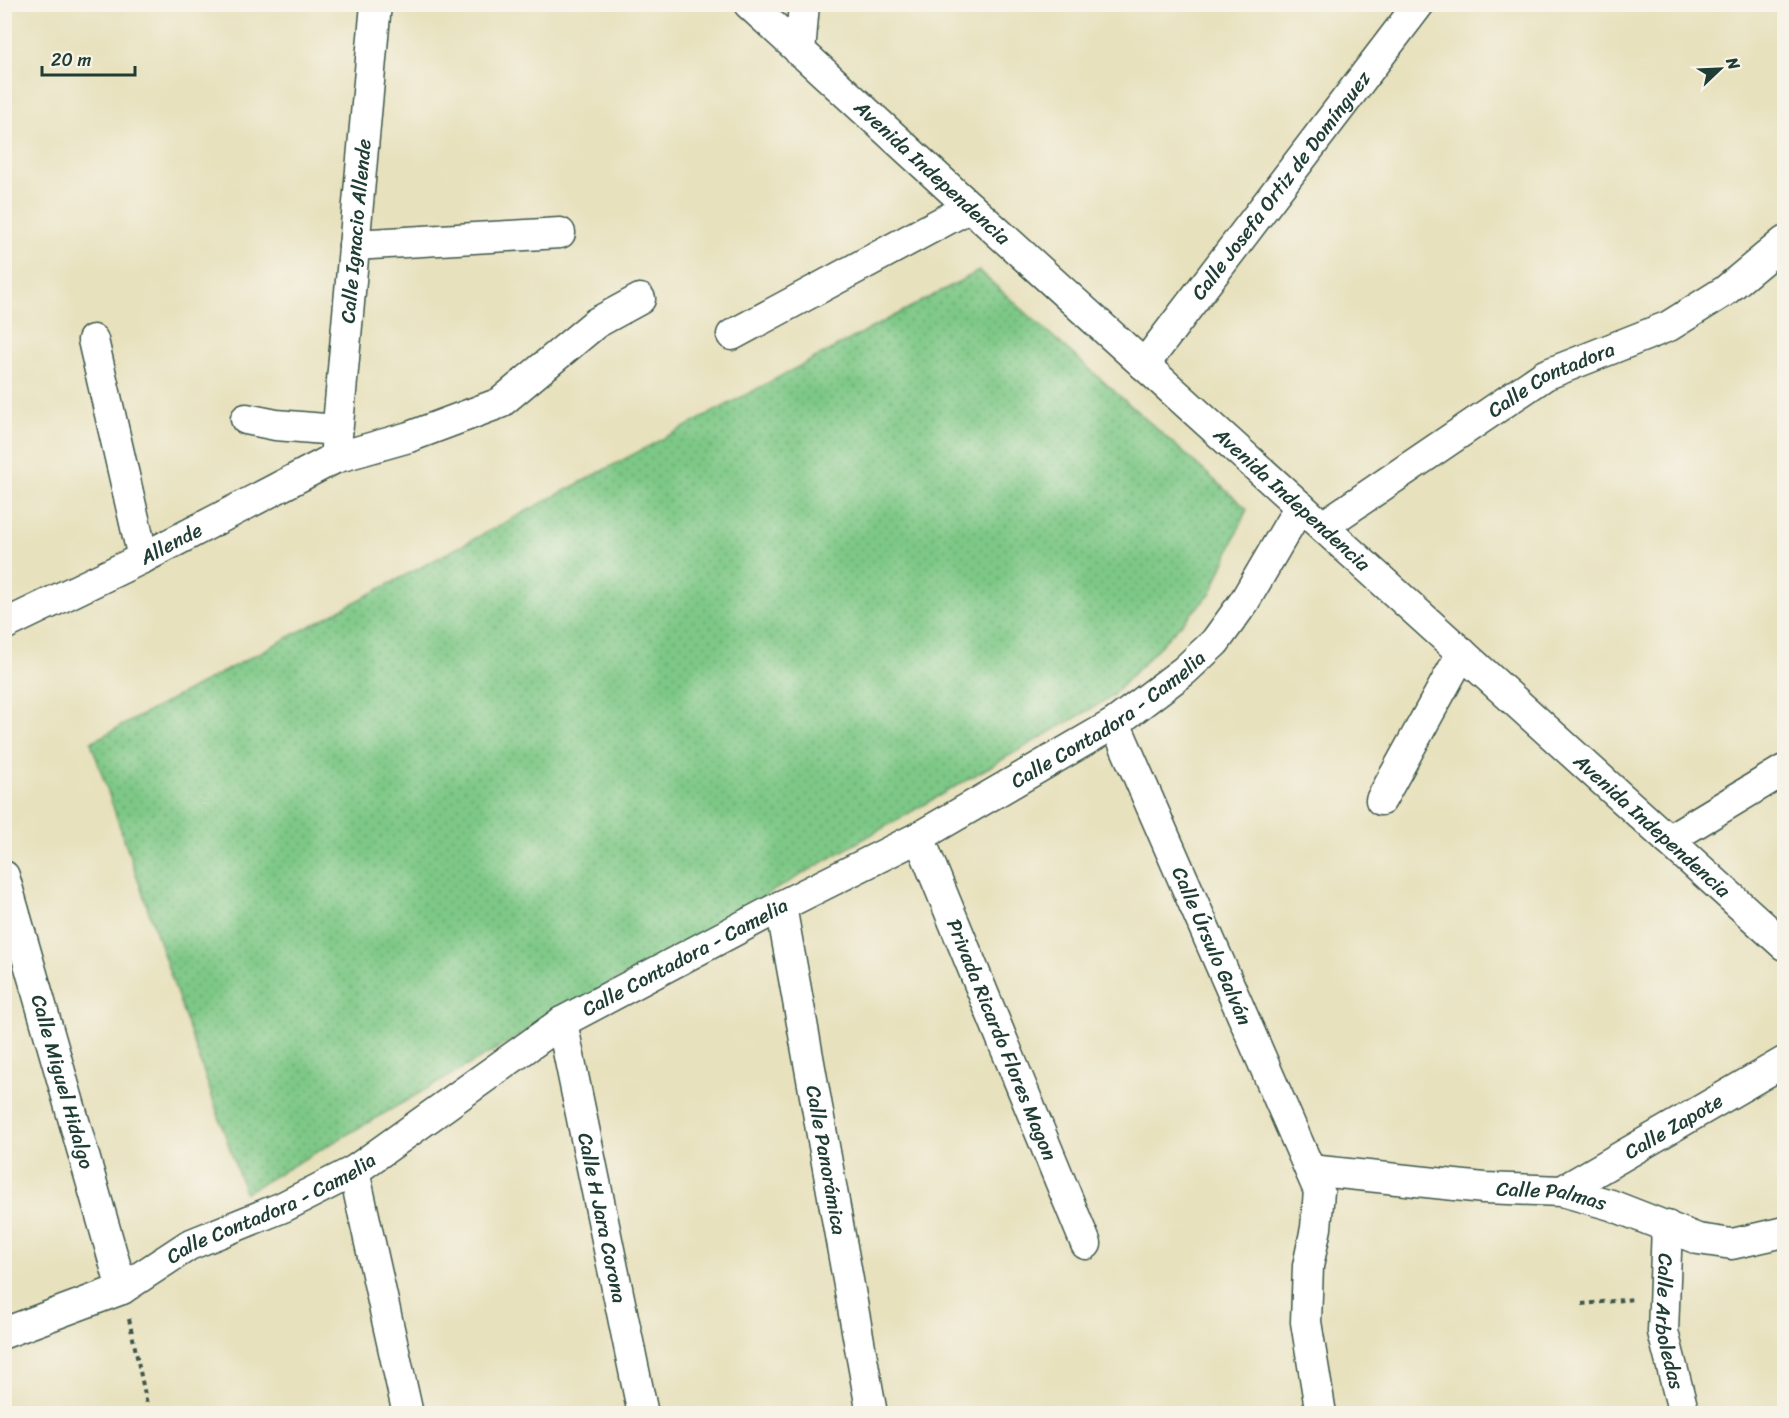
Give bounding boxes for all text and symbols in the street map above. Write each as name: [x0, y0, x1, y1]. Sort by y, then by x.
scale bar: [42, 39, 135, 77]
north arrow: [1690, 39, 1750, 99]
text: 20 m: [51, 44, 91, 76]
text: N: [1717, 52, 1749, 75]
street label: Calle Josefa Ortiz de Domínguez: [1182, 63, 1381, 308]
street label: Avenida Independencia: [845, 91, 1019, 255]
street label: Calle Ignacio Allende: [330, 137, 382, 325]
street label: Calle Contadora: [1480, 332, 1620, 427]
street label: Avenida Independencia: [1204, 418, 1379, 581]
street label: Allende: [133, 513, 209, 575]
street label: Calle Contadora - Camelia: [1004, 642, 1214, 798]
street label: Avenida Independencia: [1564, 744, 1739, 908]
street label: Calle Úrsulo Galván: [1162, 861, 1262, 1031]
street label: Calle Contadora - Camelia: [575, 888, 794, 1027]
street label: Privada Ricardo Flores Magon: [936, 913, 1067, 1166]
street label: Calle Miguel Hidalgo: [21, 990, 104, 1173]
street label: Calle Panorámica: [795, 1082, 857, 1238]
street label: Calle Zapote: [1618, 1084, 1730, 1169]
street label: Calle H Jara Corona: [567, 1130, 637, 1306]
street label: Calle Contadora - Camelia: [159, 1143, 384, 1274]
street label: Calle Palmas: [1496, 1171, 1611, 1221]
street label: Calle Arboledas: [1645, 1253, 1694, 1394]

